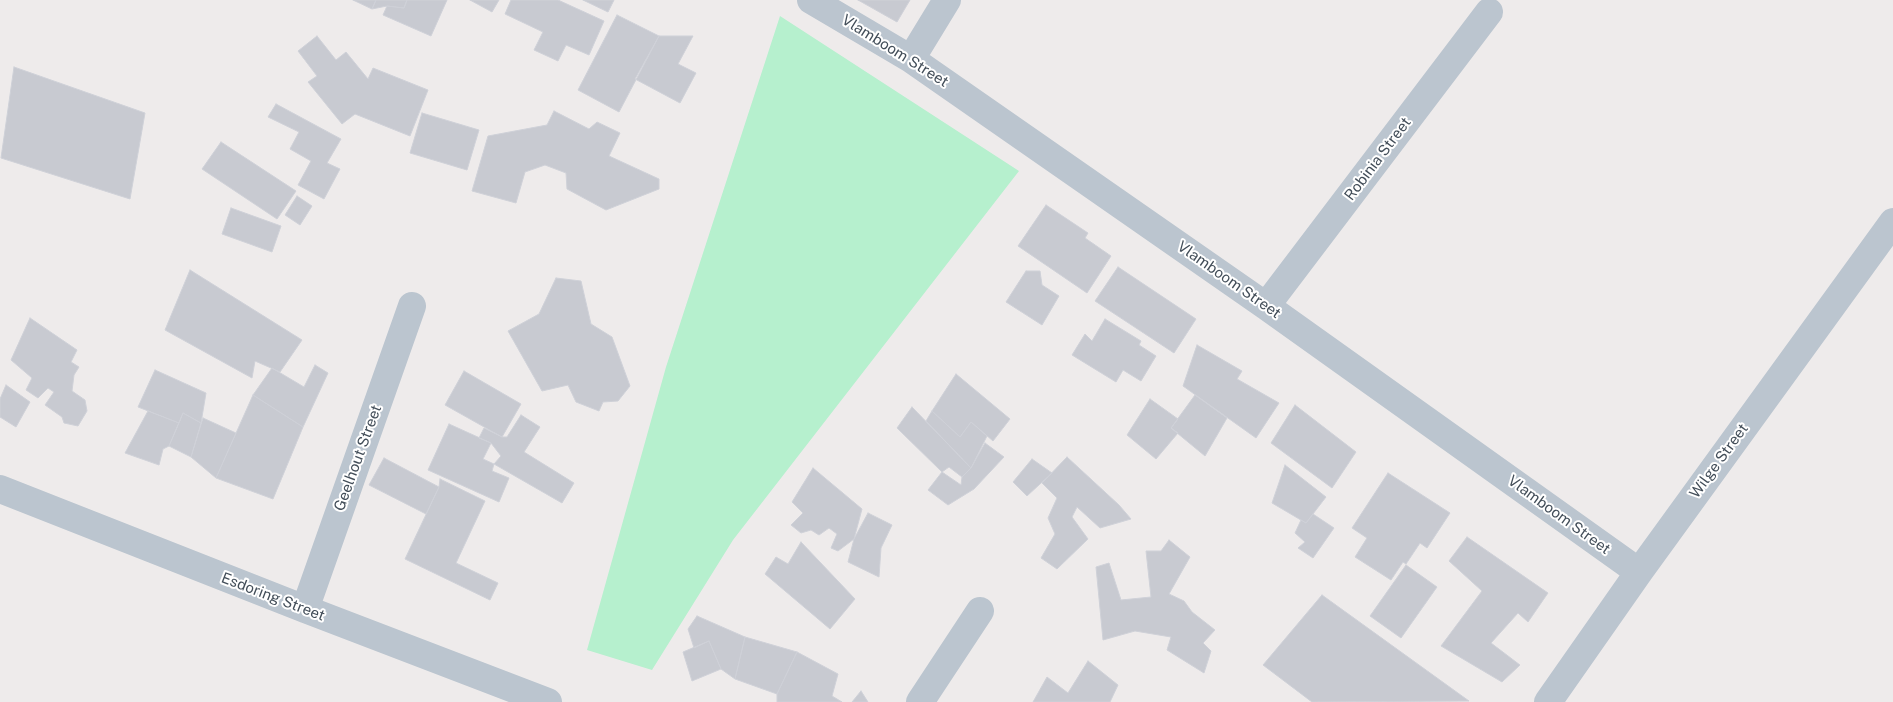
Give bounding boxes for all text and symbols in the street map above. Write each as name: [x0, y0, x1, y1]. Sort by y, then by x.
street label: Vlamboom Street: [838, 11, 952, 91]
street label: Robinia Street: [1341, 114, 1415, 204]
street label: Vlamboom Street: [1174, 238, 1284, 322]
street label: Geelhout Street: [330, 403, 386, 513]
street label: Wilge Street: [1686, 420, 1752, 502]
street label: Vlamboom Street: [1504, 472, 1614, 558]
street label: Esdoring Street: [219, 569, 327, 625]

